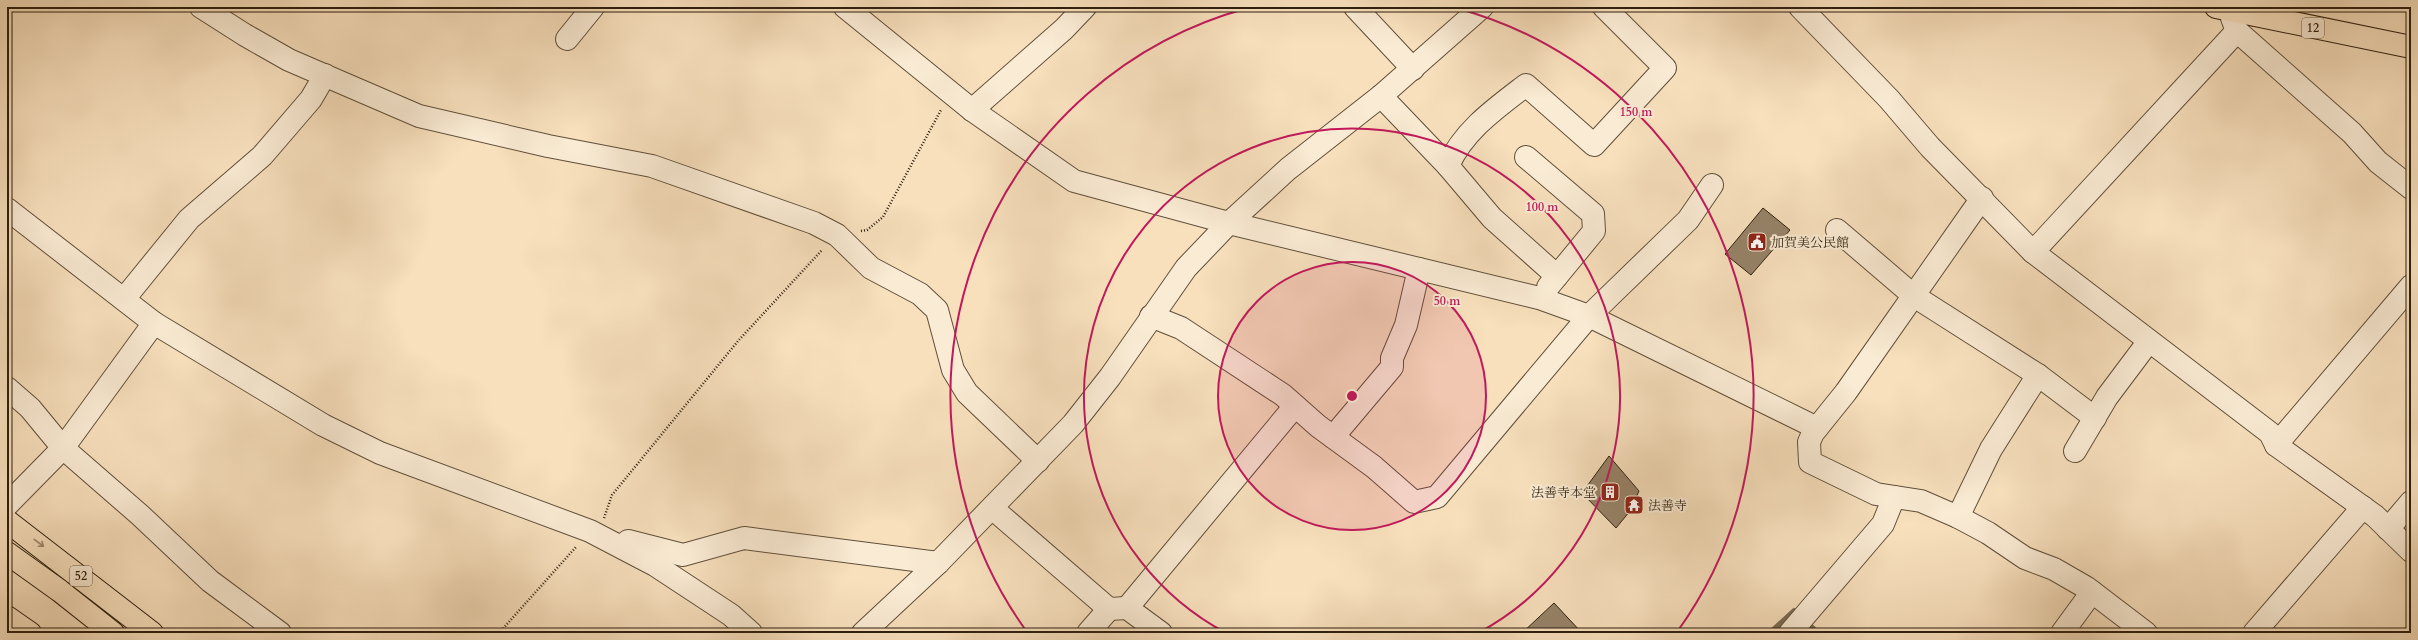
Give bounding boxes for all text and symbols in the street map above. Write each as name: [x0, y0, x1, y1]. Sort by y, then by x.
road number: 12: [2302, 18, 2324, 38]
text: 150 m: [1620, 104, 1653, 120]
text: 100 m: [1526, 199, 1559, 215]
public building icon: 加賀美公民館: [1746, 231, 1768, 253]
place label: 加賀美公民館: [1771, 234, 1849, 252]
text: 50 m: [1434, 293, 1461, 309]
centre of rings: [1345, 389, 1359, 403]
building icon: 法善寺本堂: [1599, 481, 1621, 503]
place label: 法善寺本堂: [1531, 484, 1596, 502]
temple icon: 法善寺: [1623, 494, 1645, 516]
place label: 法善寺: [1648, 497, 1687, 515]
one-way arrow: [33, 539, 44, 548]
road number: 52: [70, 566, 92, 586]

